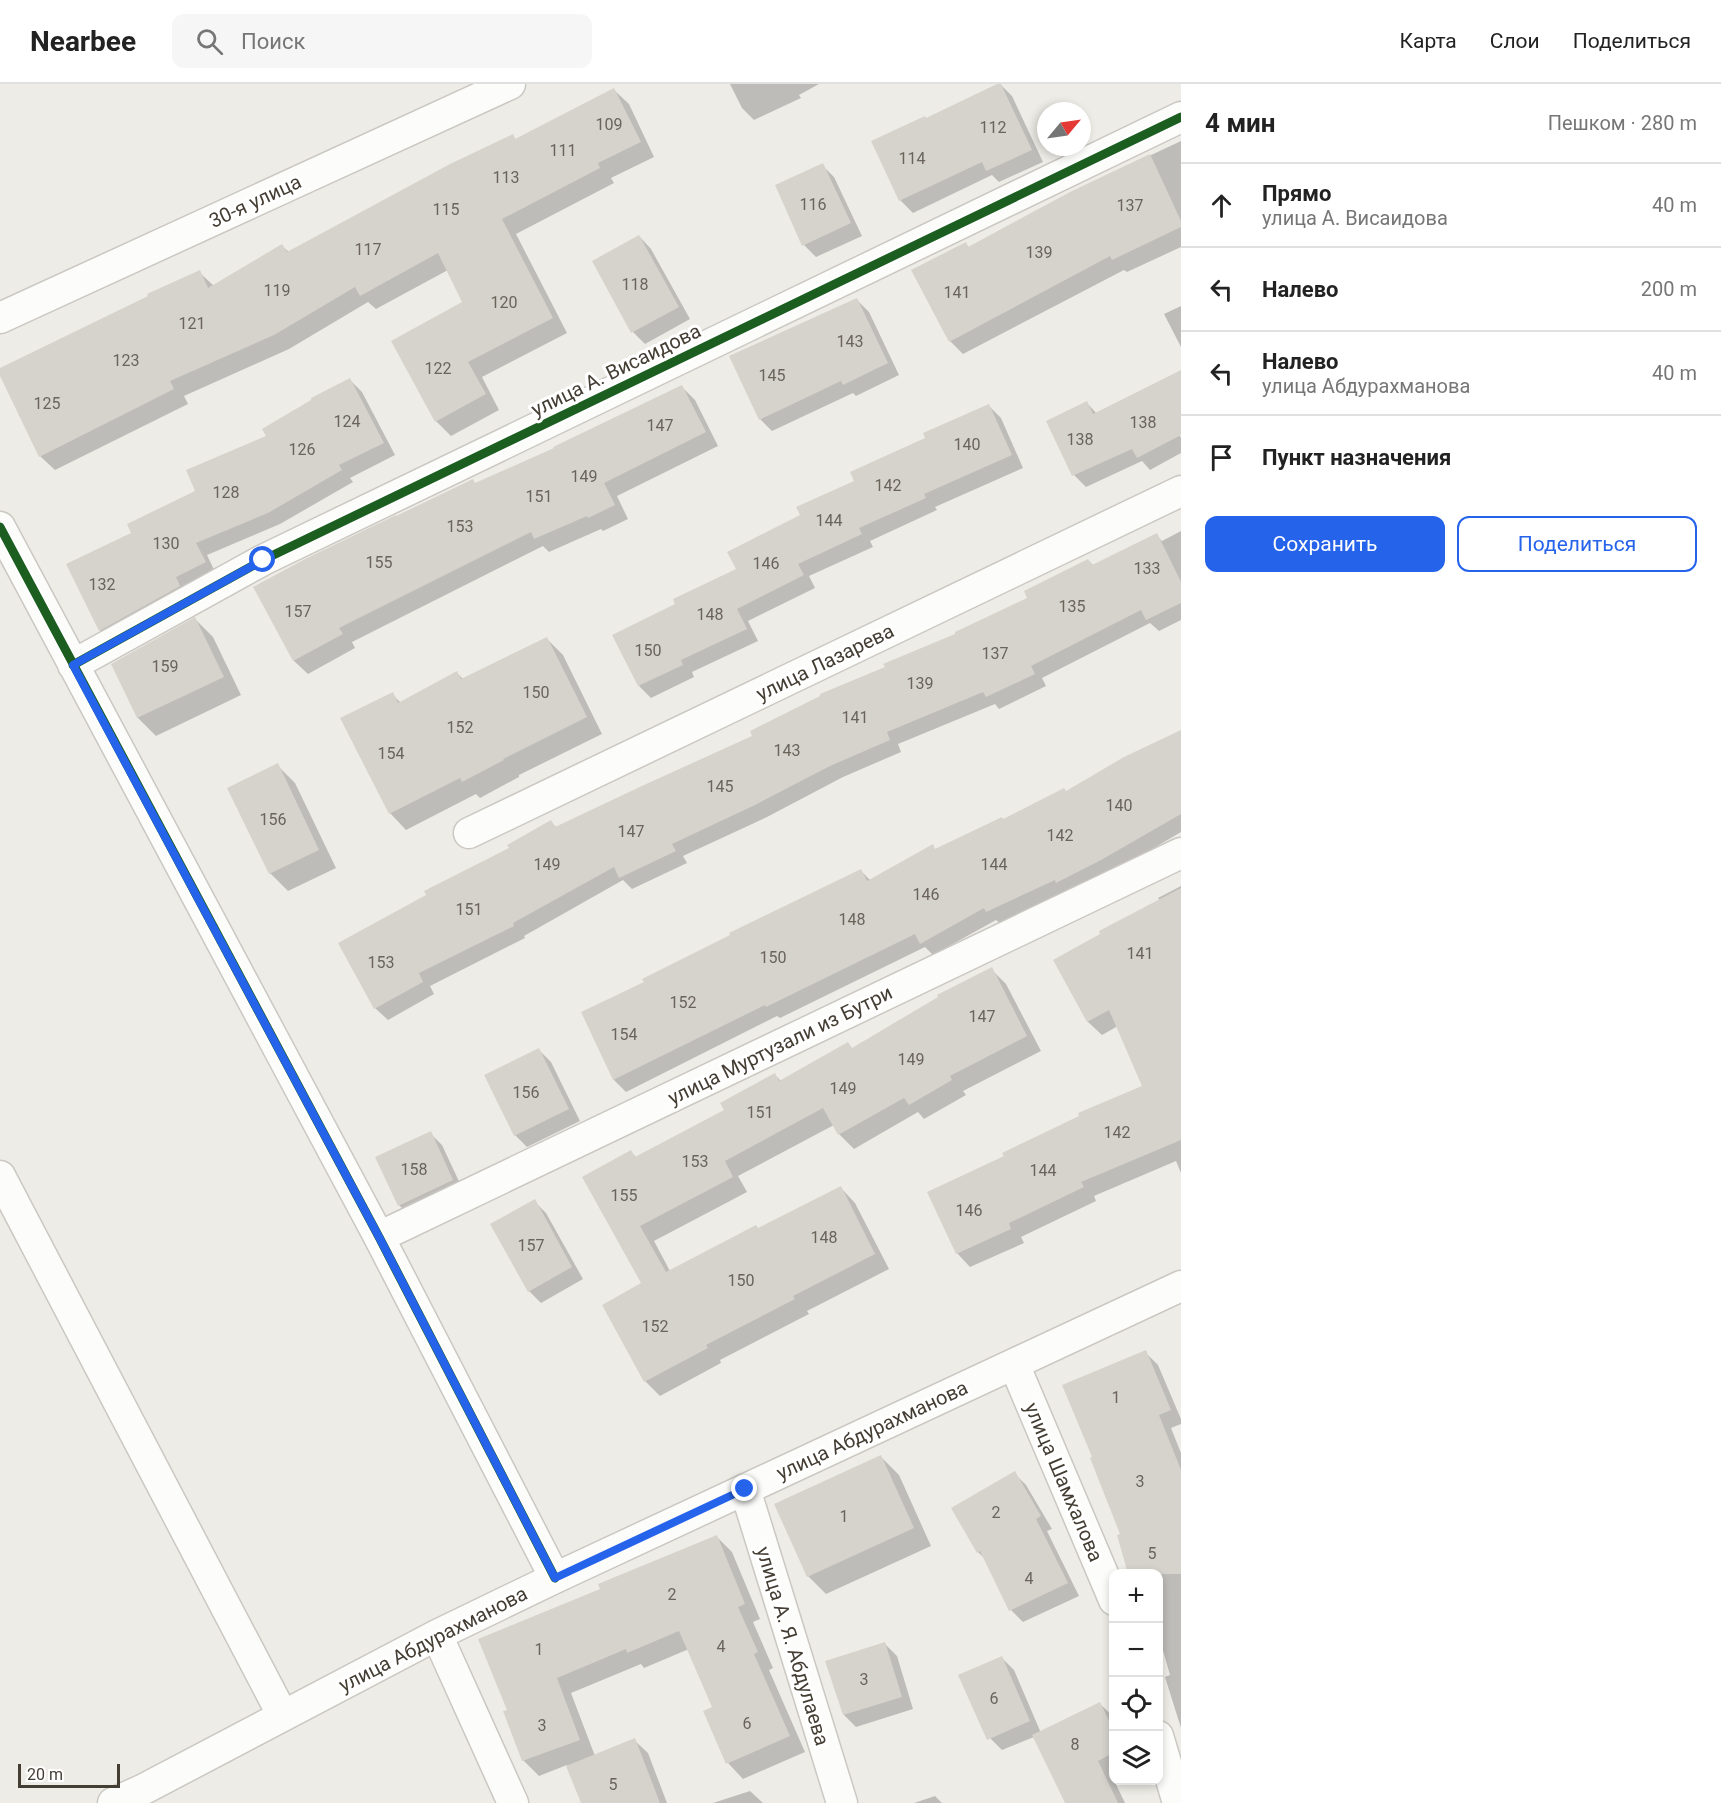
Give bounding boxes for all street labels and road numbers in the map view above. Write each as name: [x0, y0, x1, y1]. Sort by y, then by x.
street label: 30-я улица: [205, 169, 305, 233]
street label: улица А. Висаидова: [527, 318, 705, 422]
street label: улица Лазарева: [752, 618, 898, 706]
street label: улица Муртузали из Бутри: [664, 980, 896, 1110]
street label: улица Абдурахманова: [773, 1375, 971, 1485]
street label: улица Шамхалова: [1020, 1399, 1108, 1565]
street label: улица А. Я. Абдулаева: [751, 1544, 835, 1748]
street label: улица Абдурахманова: [335, 1581, 531, 1697]

